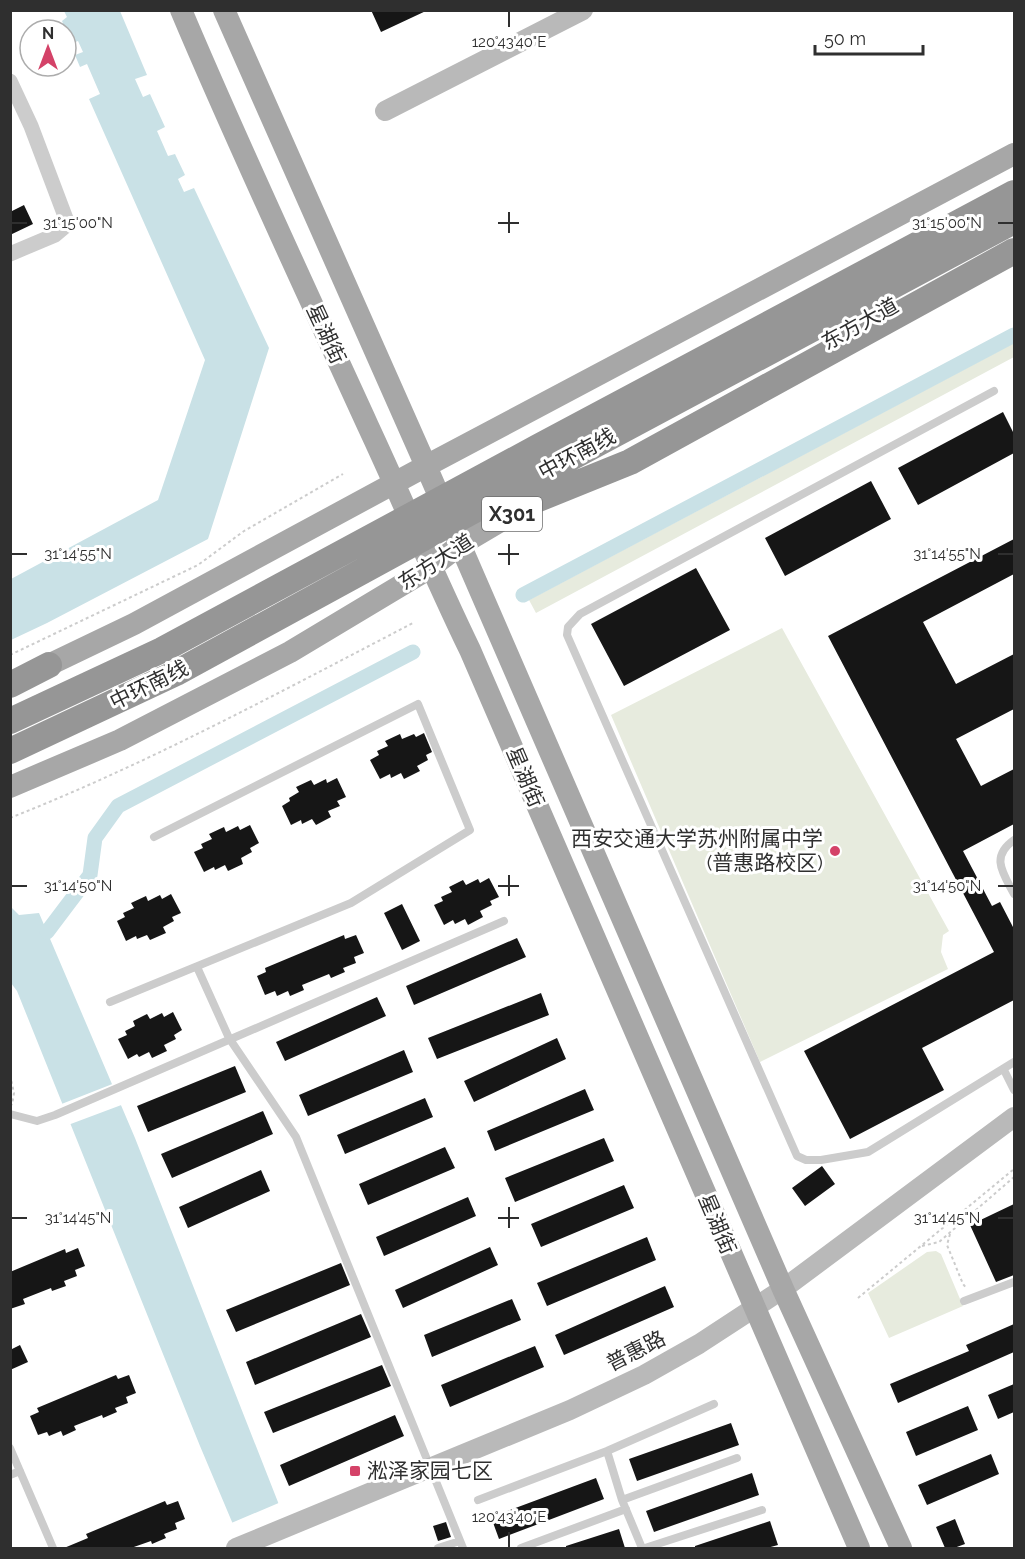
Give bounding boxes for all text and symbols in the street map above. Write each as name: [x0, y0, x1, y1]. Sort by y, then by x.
north arrow: [18, 18, 78, 78]
scale bar: [815, 18, 923, 56]
text: N: [42, 24, 54, 43]
text: 50 m: [824, 28, 866, 49]
text: 120°43'40"E: [472, 33, 546, 51]
text: 31°15'00"N: [43, 214, 113, 232]
text: 31°15'00"N: [912, 214, 982, 232]
street label: 东方大道: [817, 292, 903, 355]
street label: 星湖街: [302, 300, 351, 368]
street label: 中环南线: [534, 423, 620, 484]
road number: X301: [482, 497, 542, 531]
street label: 东方大道: [394, 528, 478, 595]
text: 31°14'55"N: [44, 545, 112, 563]
text: 31°14'55"N: [913, 545, 981, 563]
street label: 中环南线: [106, 655, 192, 714]
street label: 星湖街: [502, 743, 549, 811]
place label: 西安交通大学苏州附属中学 (普惠路校区): [571, 826, 823, 875]
marker: 西安交通大学苏州附属中学 (普惠路校区): [828, 844, 842, 858]
text: 31°14'50"N: [44, 877, 112, 895]
text: 31°14'50"N: [913, 877, 981, 895]
street label: 星湖街: [694, 1190, 741, 1258]
text: 31°14'45"N: [45, 1209, 111, 1227]
text: 31°14'45"N: [914, 1209, 980, 1227]
street label: 普惠路: [602, 1325, 670, 1376]
place label: 淞泽家园七区: [367, 1458, 493, 1483]
marker: 淞泽家园七区: [348, 1464, 362, 1478]
text: 120°43'40"E: [472, 1508, 546, 1526]

